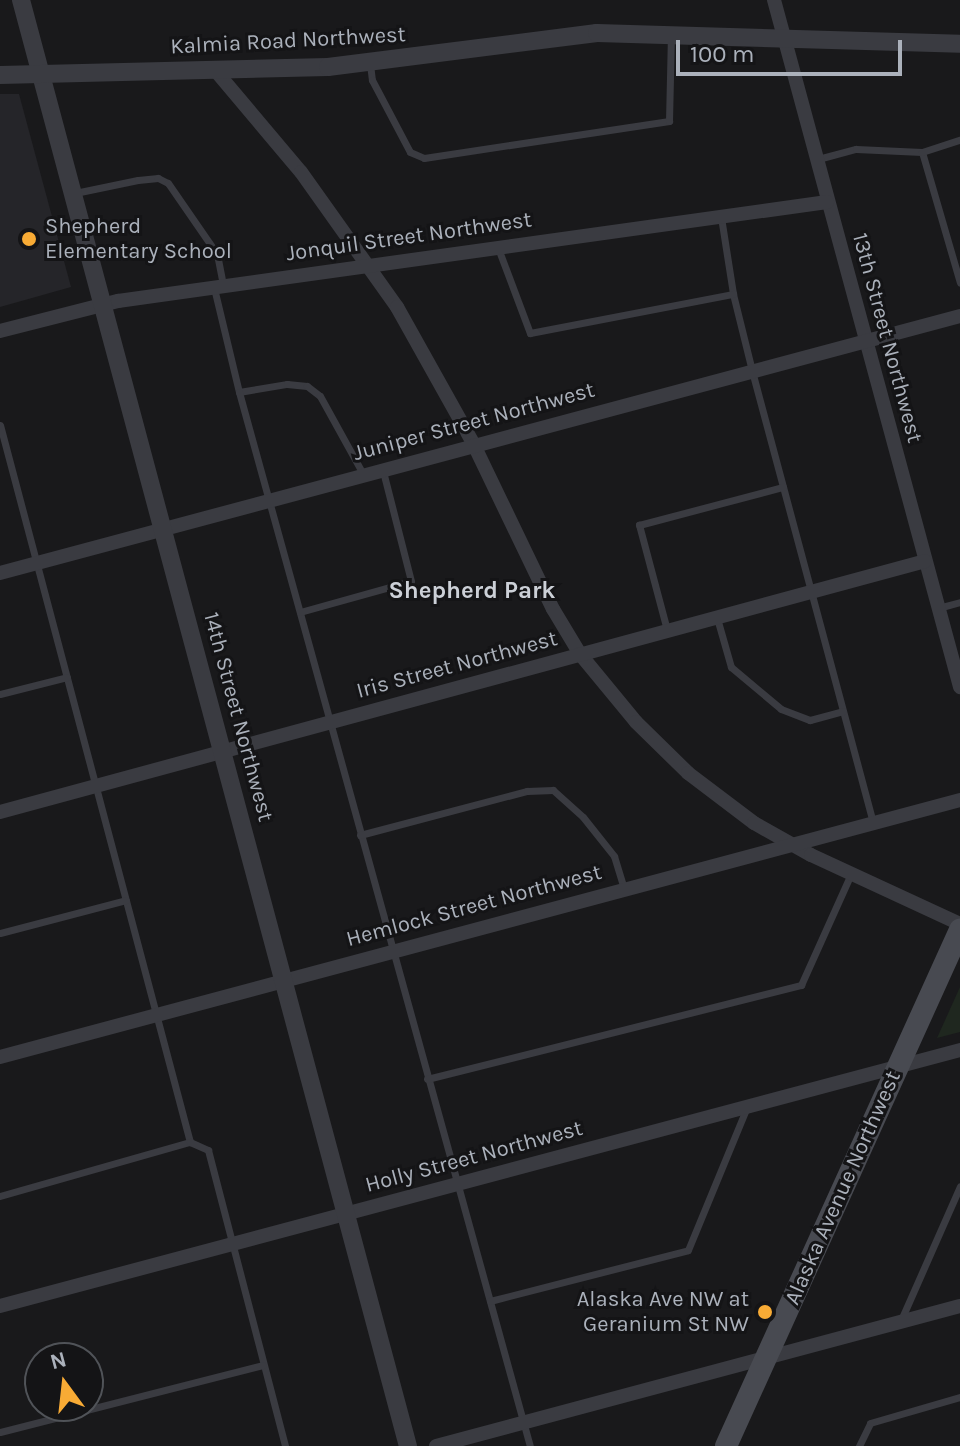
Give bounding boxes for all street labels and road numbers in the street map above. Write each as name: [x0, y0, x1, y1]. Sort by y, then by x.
street label: Kalmia Road Northwest: [170, 22, 406, 60]
street label: Jonquil Street Northwest: [285, 207, 533, 267]
street label: 13th Street Northwest: [846, 230, 928, 446]
street label: Juniper Street Northwest: [351, 377, 597, 467]
street label: 14th Street Northwest: [197, 609, 279, 825]
street label: Iris Street Northwest: [354, 625, 560, 705]
street label: Hemlock Street Northwest: [344, 859, 604, 953]
street label: Alaska Avenue Northwest: [779, 1067, 907, 1309]
street label: Holly Street Northwest: [363, 1115, 585, 1199]

